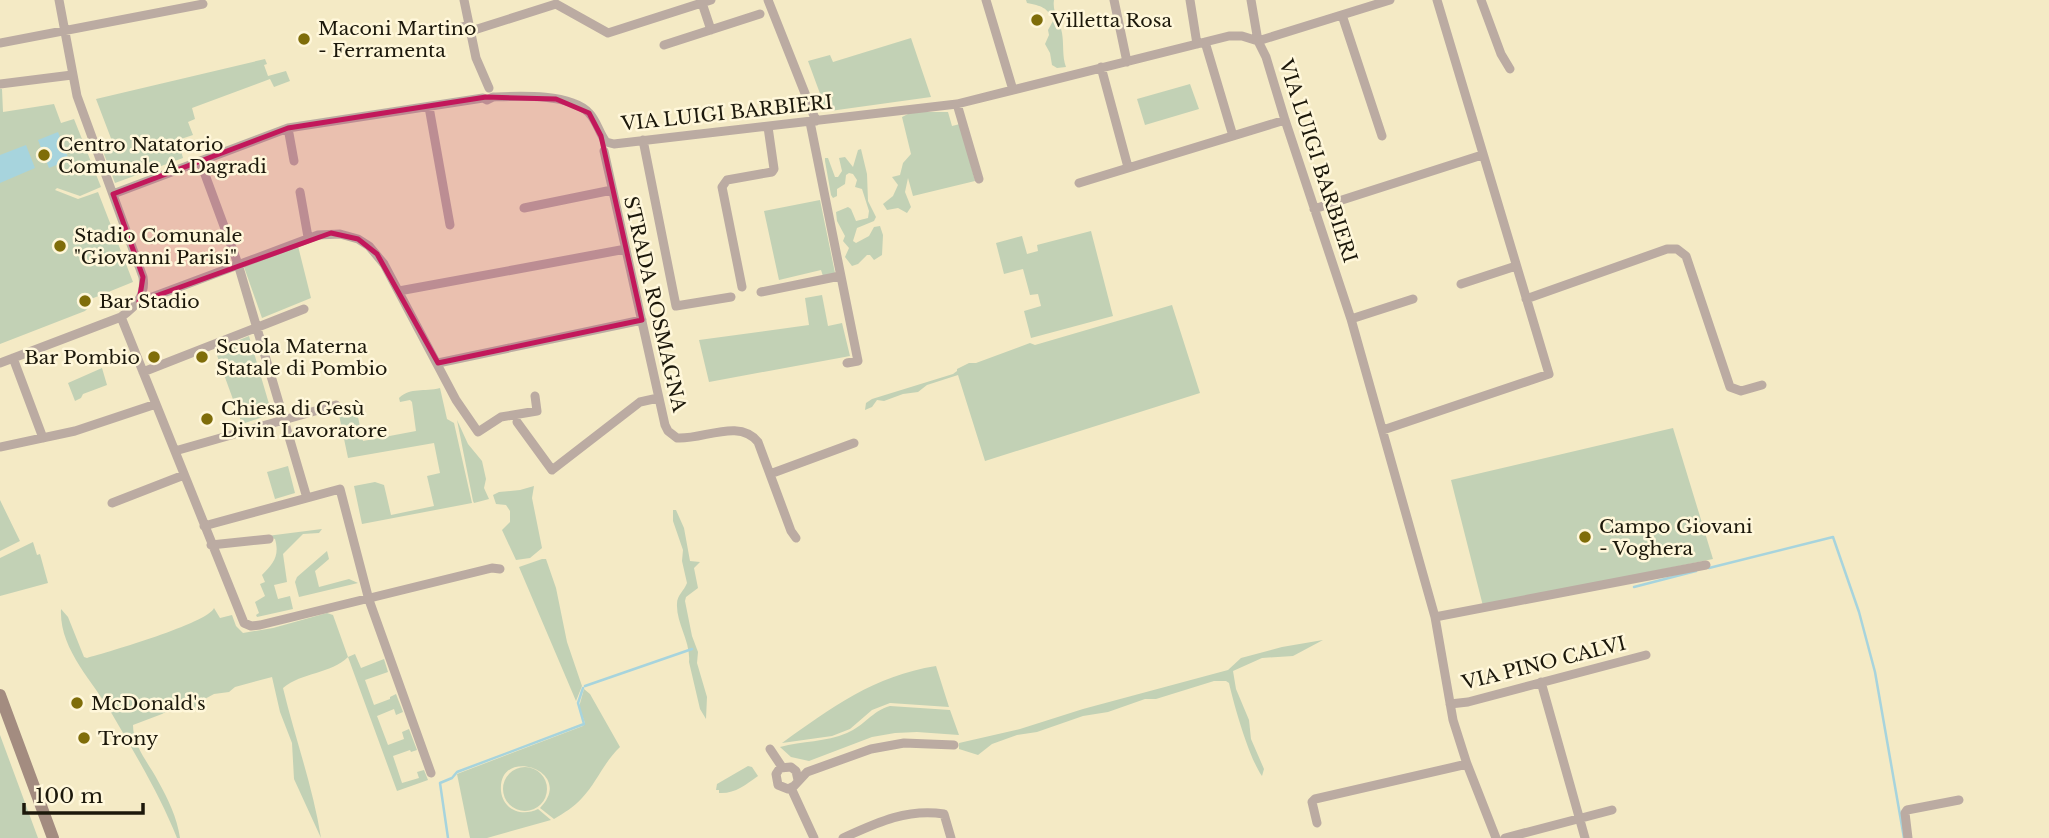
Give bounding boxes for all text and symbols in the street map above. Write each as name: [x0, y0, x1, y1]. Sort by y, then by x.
place label: Villetta Rosa: [1050, 9, 1172, 32]
marker: Villetta Rosa: [1029, 12, 1045, 28]
place label: Maconi Martino - Ferramenta: [318, 17, 476, 62]
marker: Maconi Martino - Ferramenta: [296, 31, 312, 47]
street label: VIA LUIGI BARBIERI: [1274, 55, 1362, 266]
street label: VIA LUIGI BARBIERI: [619, 90, 834, 136]
place label: Centro Natatorio Comunale A. Dagradi: [58, 133, 267, 178]
marker: Centro Natatorio Comunale A. Dagradi: [36, 147, 52, 163]
street label: STRADA ROSMAGNA: [619, 194, 691, 414]
place label: Stadio Comunale "Giovanni Parisi": [74, 224, 243, 269]
marker: Stadio Comunale "Giovanni Parisi": [52, 238, 68, 254]
place label: Bar Stadio: [99, 290, 200, 313]
marker: Bar Stadio: [77, 293, 93, 309]
place label: Scuola Materna Statale di Pombio: [216, 335, 387, 380]
place label: Bar Pombio: [24, 346, 140, 369]
marker: Bar Pombio: [146, 349, 162, 365]
marker: Scuola Materna Statale di Pombio: [194, 349, 210, 365]
place label: Chiesa di Gesù Divin Lavoratore: [221, 397, 387, 442]
marker: Chiesa di Gesù Divin Lavoratore: [199, 411, 215, 427]
place label: Campo Giovani - Voghera: [1599, 515, 1753, 560]
marker: Campo Giovani - Voghera: [1577, 529, 1593, 545]
street label: VIA PINO CALVI: [1459, 631, 1628, 695]
place label: McDonald's: [91, 692, 206, 715]
marker: McDonald's: [69, 695, 85, 711]
place label: Trony: [98, 727, 158, 750]
marker: Trony: [76, 730, 92, 746]
scale bar: [24, 772, 144, 816]
text: 100 m: [35, 783, 103, 809]

